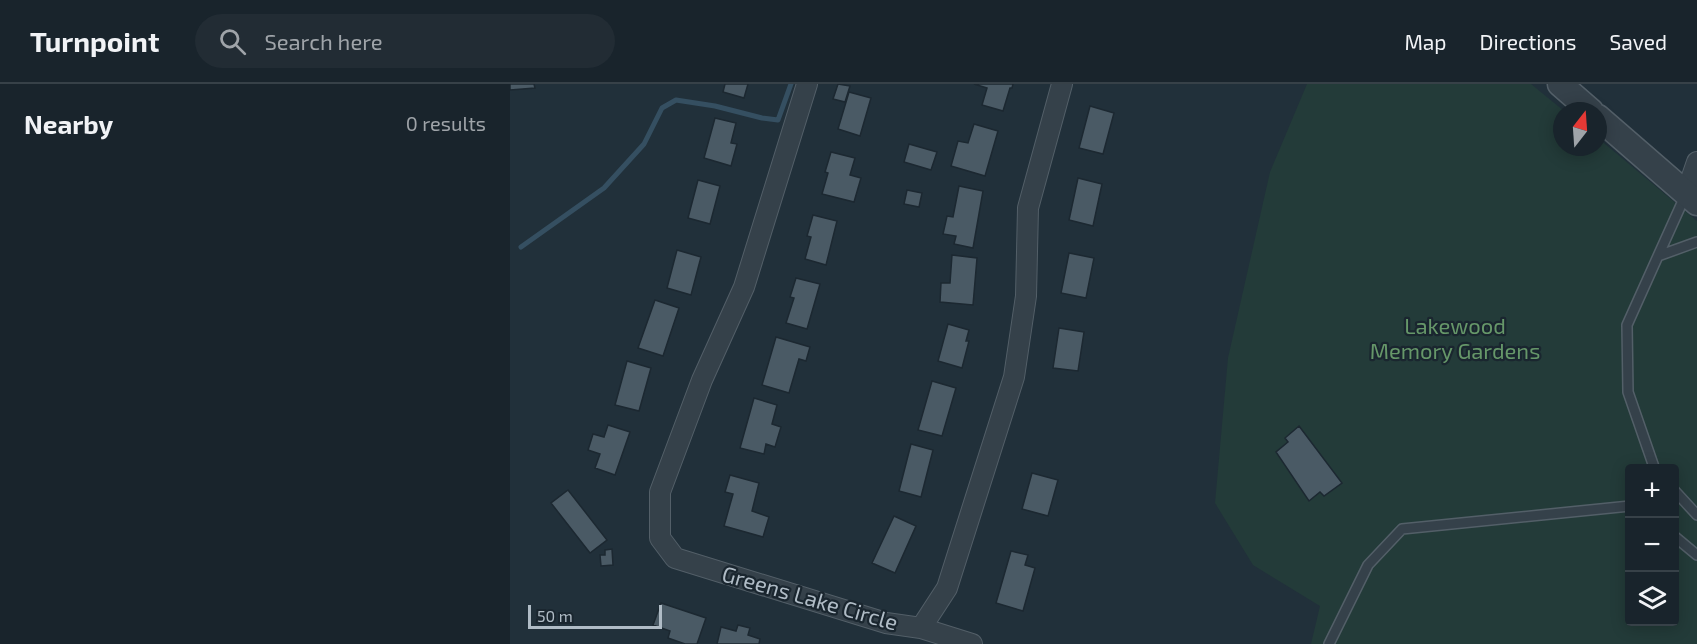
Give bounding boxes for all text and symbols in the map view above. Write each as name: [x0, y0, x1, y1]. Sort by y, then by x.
search box: [195, 14, 615, 68]
text: Turnpoint: [30, 24, 159, 58]
icon: search: [216, 25, 249, 58]
text: Search here: [264, 28, 383, 54]
text: Map: [1404, 29, 1447, 54]
text: Directions: [1480, 29, 1576, 54]
text: Saved: [1609, 29, 1667, 54]
north arrow: [1553, 102, 1607, 156]
text: Nearby: [24, 108, 113, 139]
text: 0 results: [406, 111, 486, 135]
park label: Lakewood Memory Gardens: [1370, 312, 1540, 363]
map controls: [1625, 464, 1679, 626]
button: +: [1625, 464, 1679, 518]
button: −: [1625, 518, 1679, 572]
street label: Greens Lake Circle: [719, 560, 901, 635]
button: layers: [1625, 572, 1679, 626]
scale bar: [528, 602, 662, 630]
text: 50 m: [537, 606, 573, 625]

